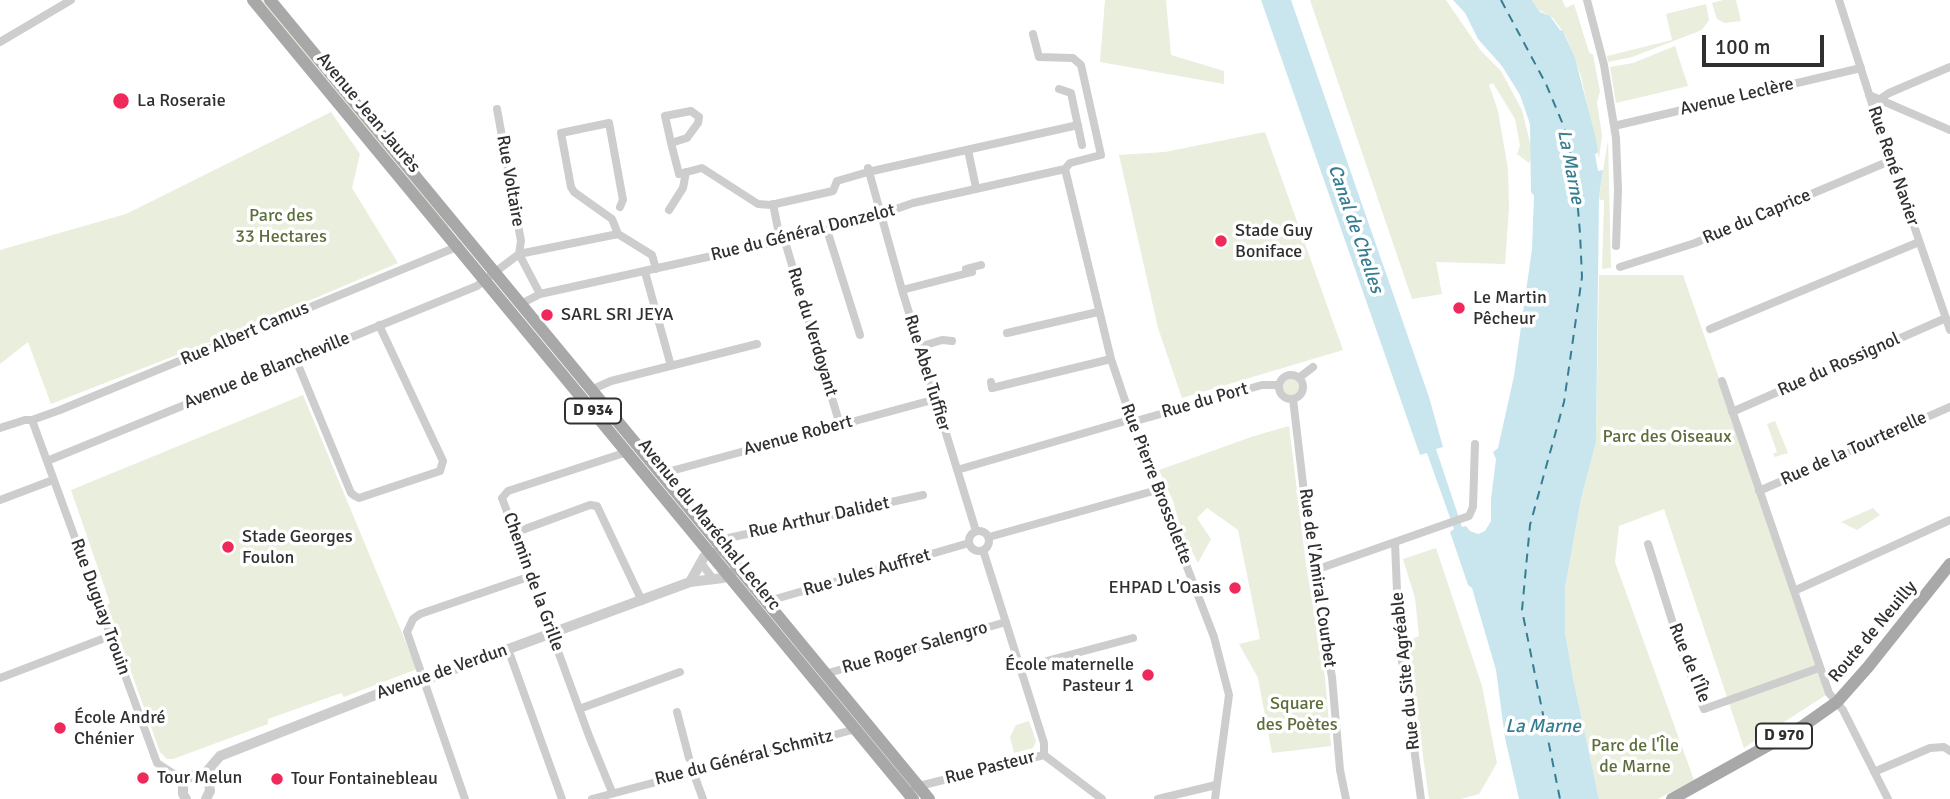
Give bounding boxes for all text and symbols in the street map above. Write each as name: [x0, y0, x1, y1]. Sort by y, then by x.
scale bar: [1705, 21, 1828, 65]
text: 100 m: [1715, 34, 1770, 60]
street label: Avenue Jean Jaurès: [312, 49, 424, 177]
street label: Avenue Leclère: [1678, 73, 1796, 121]
place label: La Roseraie: [137, 90, 226, 112]
marker: La Roseraie: [111, 91, 131, 111]
street label: Rue René Navier: [1862, 103, 1924, 229]
water label: La Marne: [1552, 128, 1588, 206]
street label: Rue Voltaire: [491, 134, 529, 228]
water label: Canal de Chelles: [1322, 162, 1388, 296]
street label: Rue du Caprice: [1700, 185, 1814, 249]
street label: Rue du Général Donzelot: [709, 200, 897, 266]
park label: Parc des 33 Hectares: [235, 205, 327, 248]
place label: Stade Guy Boniface: [1235, 220, 1313, 262]
marker: Stade Guy Boniface: [1213, 233, 1229, 249]
street label: Rue du Verdoyant: [782, 265, 842, 399]
place label: Le Martin Pêcheur: [1473, 287, 1547, 330]
street label: Rue Albert Camus: [178, 297, 312, 371]
marker: Le Martin Pêcheur: [1451, 300, 1467, 316]
place label: SARL SRI JEYA: [561, 304, 673, 326]
marker: SARL SRI JEYA: [539, 307, 555, 323]
street label: Rue Abel Tuffier: [899, 312, 955, 434]
street label: Avenue de Blancheville: [181, 328, 353, 414]
street label: Rue du Rossignol: [1775, 328, 1903, 402]
street label: Rue du Port: [1159, 378, 1251, 424]
road number: D 934: [565, 398, 621, 424]
street label: Rue Pierre Brossolette: [1115, 401, 1197, 567]
street label: Rue de la Tourterelle: [1778, 407, 1930, 491]
street label: Avenue Robert: [741, 411, 855, 461]
park label: Parc des Oiseaux: [1603, 426, 1731, 448]
street label: Avenue du Maréchal Leclerc: [633, 435, 785, 615]
street label: Rue de l'Amiral Courbet: [1294, 487, 1340, 669]
street label: Rue Arthur Dalidet: [747, 493, 891, 543]
street label: Chemin de la Grille: [498, 510, 568, 654]
place label: Stade Georges Foulon: [242, 526, 353, 568]
street label: Rue Duguay Trouin: [65, 536, 135, 678]
marker: Stade Georges Foulon: [220, 539, 236, 555]
street label: Rue Jules Auffret: [801, 545, 933, 601]
place label: EHPAD L'Oasis: [1109, 577, 1221, 599]
street label: Route de Neuilly: [1824, 577, 1922, 687]
marker: EHPAD L'Oasis: [1227, 580, 1243, 596]
street label: Rue du Site Agréable: [1387, 591, 1425, 751]
street label: Rue Roger Salengro: [840, 617, 990, 679]
street label: Rue de l'Île: [1663, 620, 1715, 706]
street label: Avenue de Verdun: [374, 640, 510, 704]
place label: École maternelle Pasteur 1: [1005, 654, 1134, 696]
marker: École maternelle Pasteur 1: [1140, 667, 1156, 683]
park label: Square des Poètes: [1256, 693, 1338, 736]
place label: École André Chénier: [74, 707, 165, 750]
water label: La Marne: [1505, 716, 1581, 738]
marker: École André Chénier: [52, 720, 68, 736]
road number: D 970: [1756, 723, 1812, 748]
street label: Rue du Général Schmitz: [653, 725, 835, 791]
park label: Parc de l'Île de Marne: [1591, 735, 1679, 778]
street label: Rue Pasteur: [943, 746, 1037, 790]
place label: Tour Melun: [157, 767, 242, 789]
place label: Tour Fontainebleau: [291, 768, 438, 790]
marker: Tour Melun: [135, 770, 151, 786]
marker: Tour Fontainebleau: [269, 771, 285, 787]

